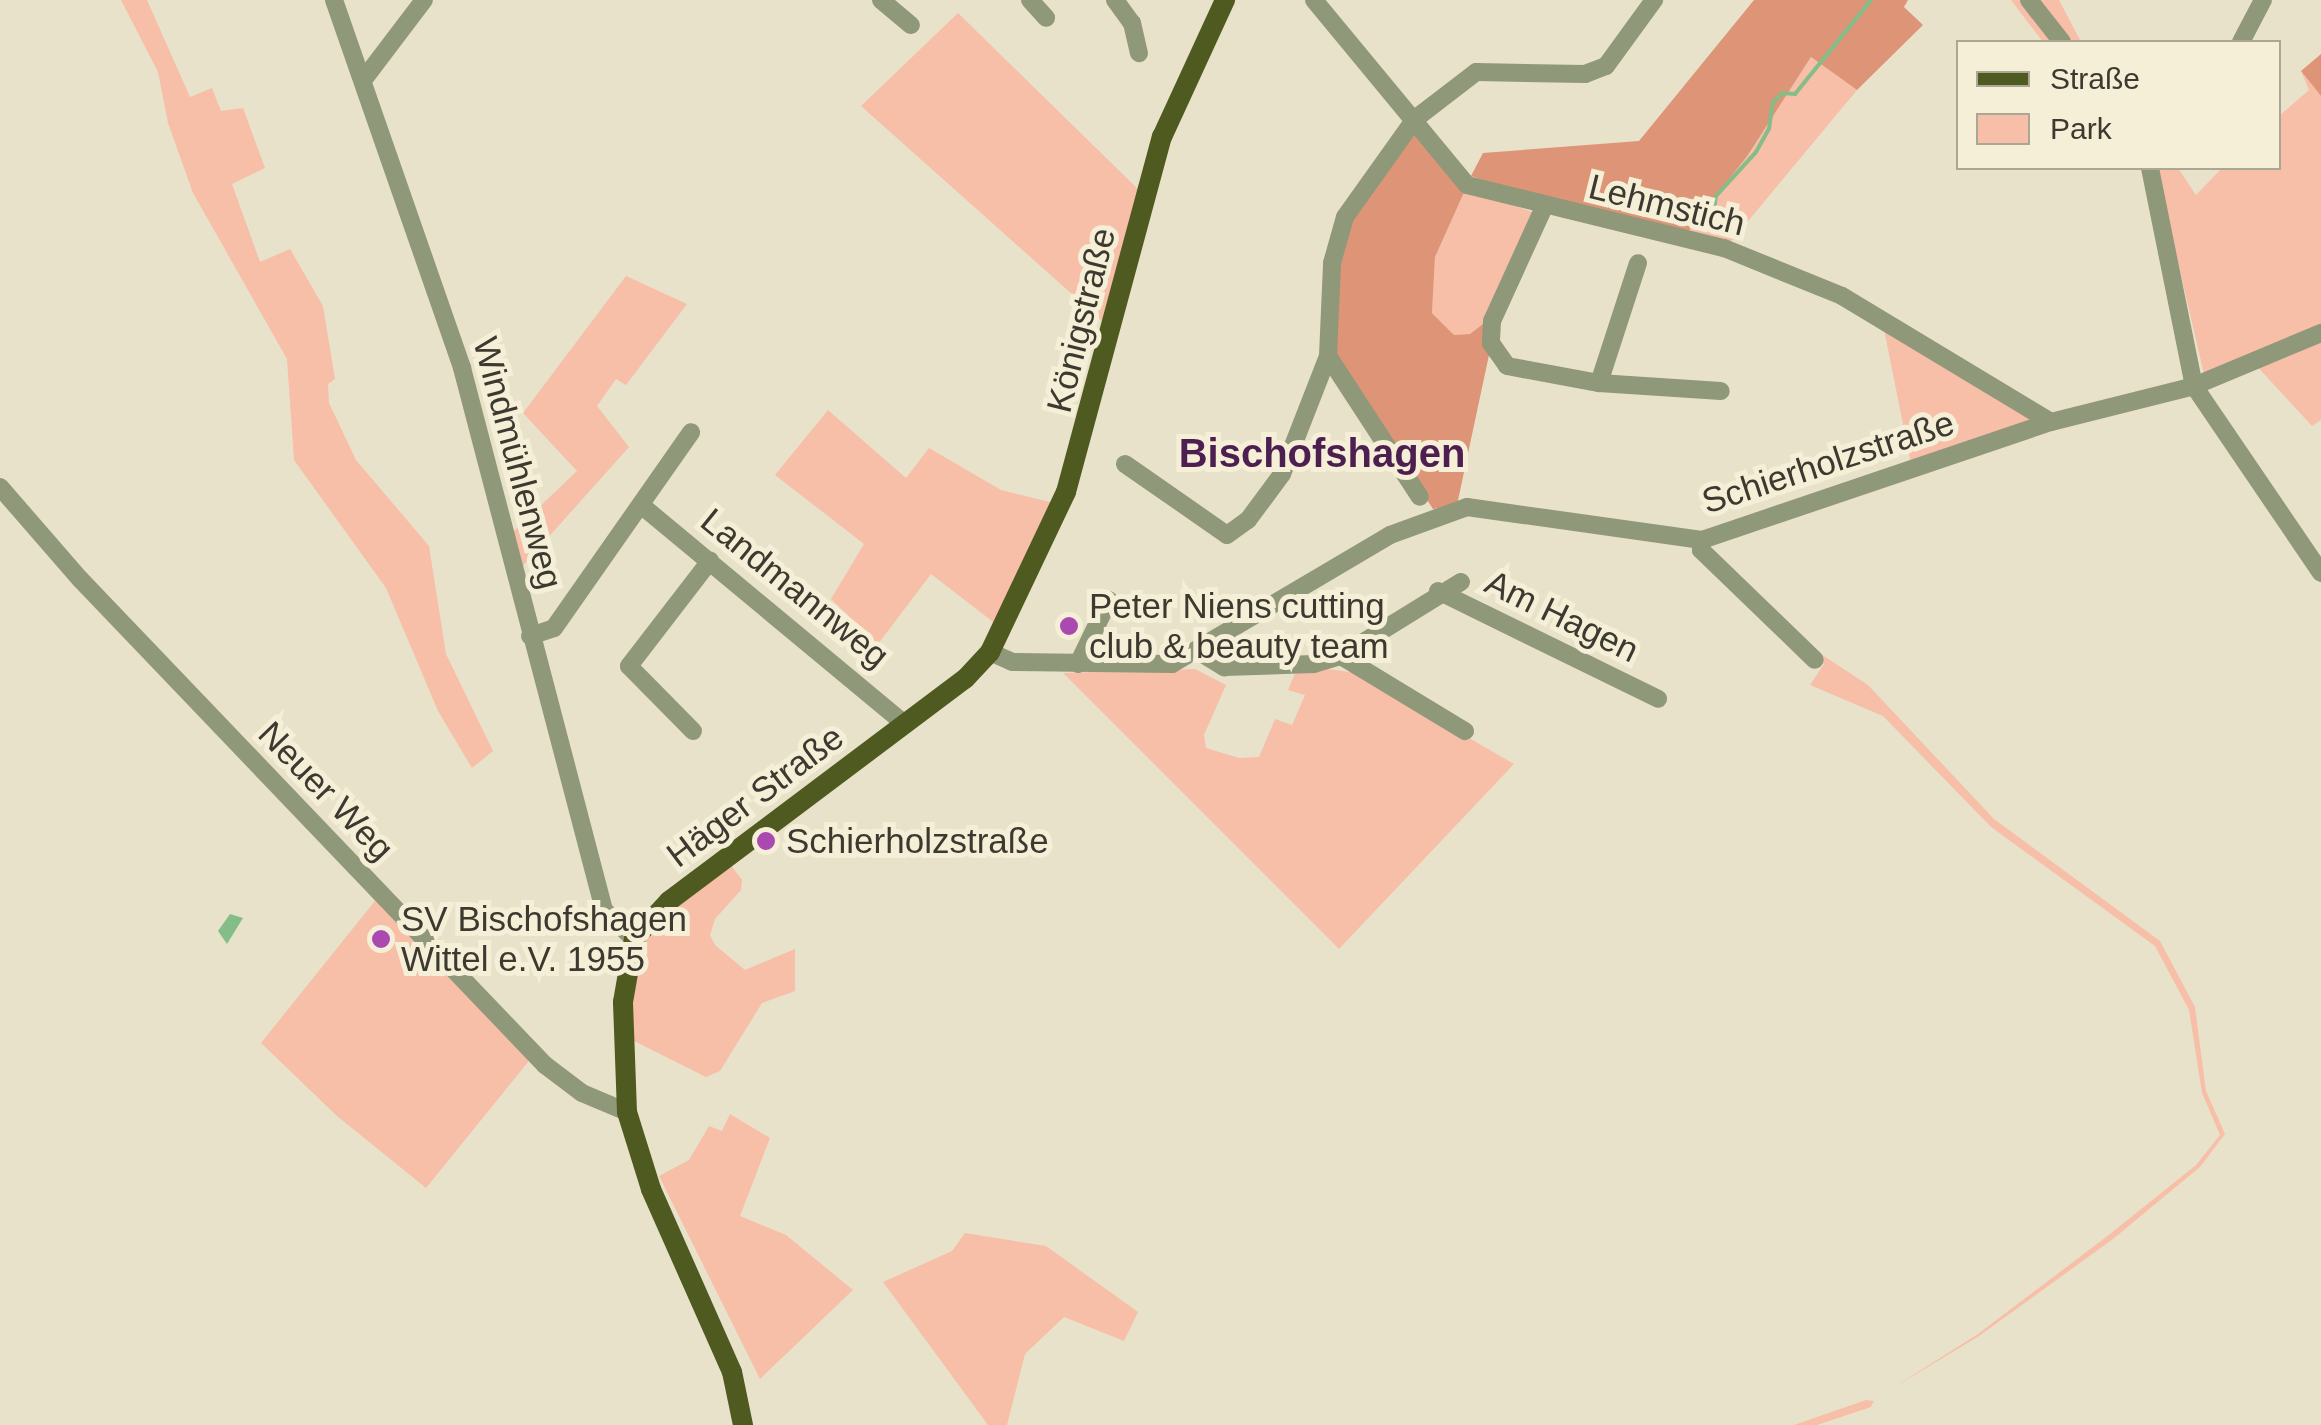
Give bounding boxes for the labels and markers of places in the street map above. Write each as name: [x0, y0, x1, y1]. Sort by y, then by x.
place label: Peter Niens cutting club & beauty team: [1089, 585, 1389, 667]
marker: Peter Niens cutting club & beauty team: [1058, 615, 1080, 637]
place label: Schierholzstraße: [786, 820, 1049, 862]
marker: Schierholzstraße: [755, 830, 777, 852]
place label: SV Bischofshagen Wittel e.V. 1955: [401, 898, 687, 980]
marker: SV Bischofshagen Wittel e.V. 1955: [370, 928, 392, 950]

